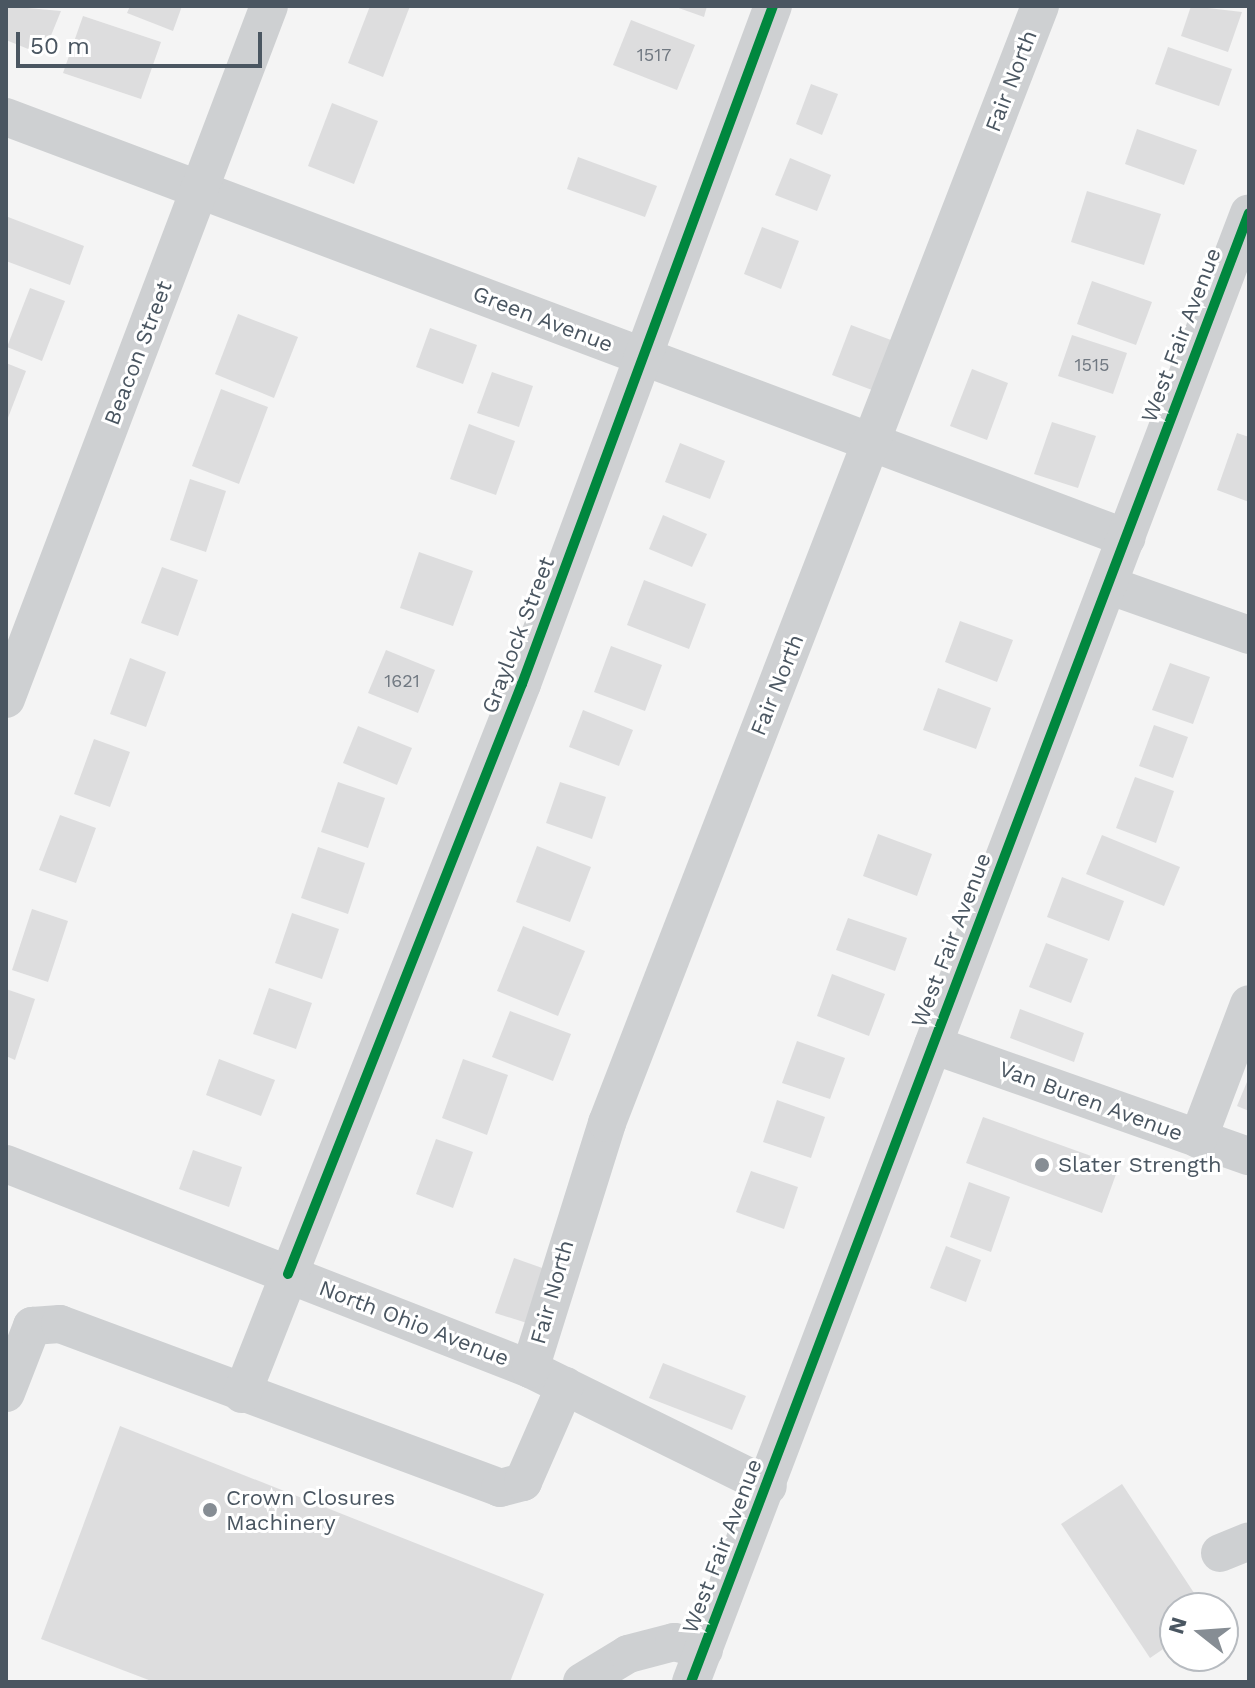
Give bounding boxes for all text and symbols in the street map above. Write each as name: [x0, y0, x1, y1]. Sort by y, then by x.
scale bar: [20, 16, 266, 66]
street label: Fair North: [979, 26, 1043, 136]
text: 50 m: [30, 32, 90, 60]
house number: 1517: [637, 44, 671, 66]
street label: West Fair Avenue: [1135, 243, 1227, 427]
street label: Beacon Street: [98, 277, 178, 429]
street label: Green Avenue: [469, 280, 617, 358]
house number: 1515: [1075, 354, 1109, 376]
street label: Graylock Street: [476, 553, 560, 717]
street label: Fair North: [745, 630, 809, 740]
house number: 1621: [384, 670, 420, 692]
street label: West Fair Avenue: [905, 848, 997, 1032]
street label: Van Buren Avenue: [995, 1055, 1187, 1147]
place label: Slater Strength: [1058, 1152, 1222, 1178]
marker: Slater Strength: [1033, 1156, 1051, 1174]
street label: Fair North: [525, 1237, 579, 1347]
street label: North Ohio Avenue: [315, 1274, 513, 1372]
street label: West Fair Avenue: [676, 1454, 768, 1638]
place label: Crown Closures Machinery: [226, 1484, 395, 1536]
marker: Crown Closures Machinery: [201, 1501, 219, 1519]
north arrow: [1159, 1592, 1239, 1672]
text: N: [1163, 1614, 1192, 1637]

